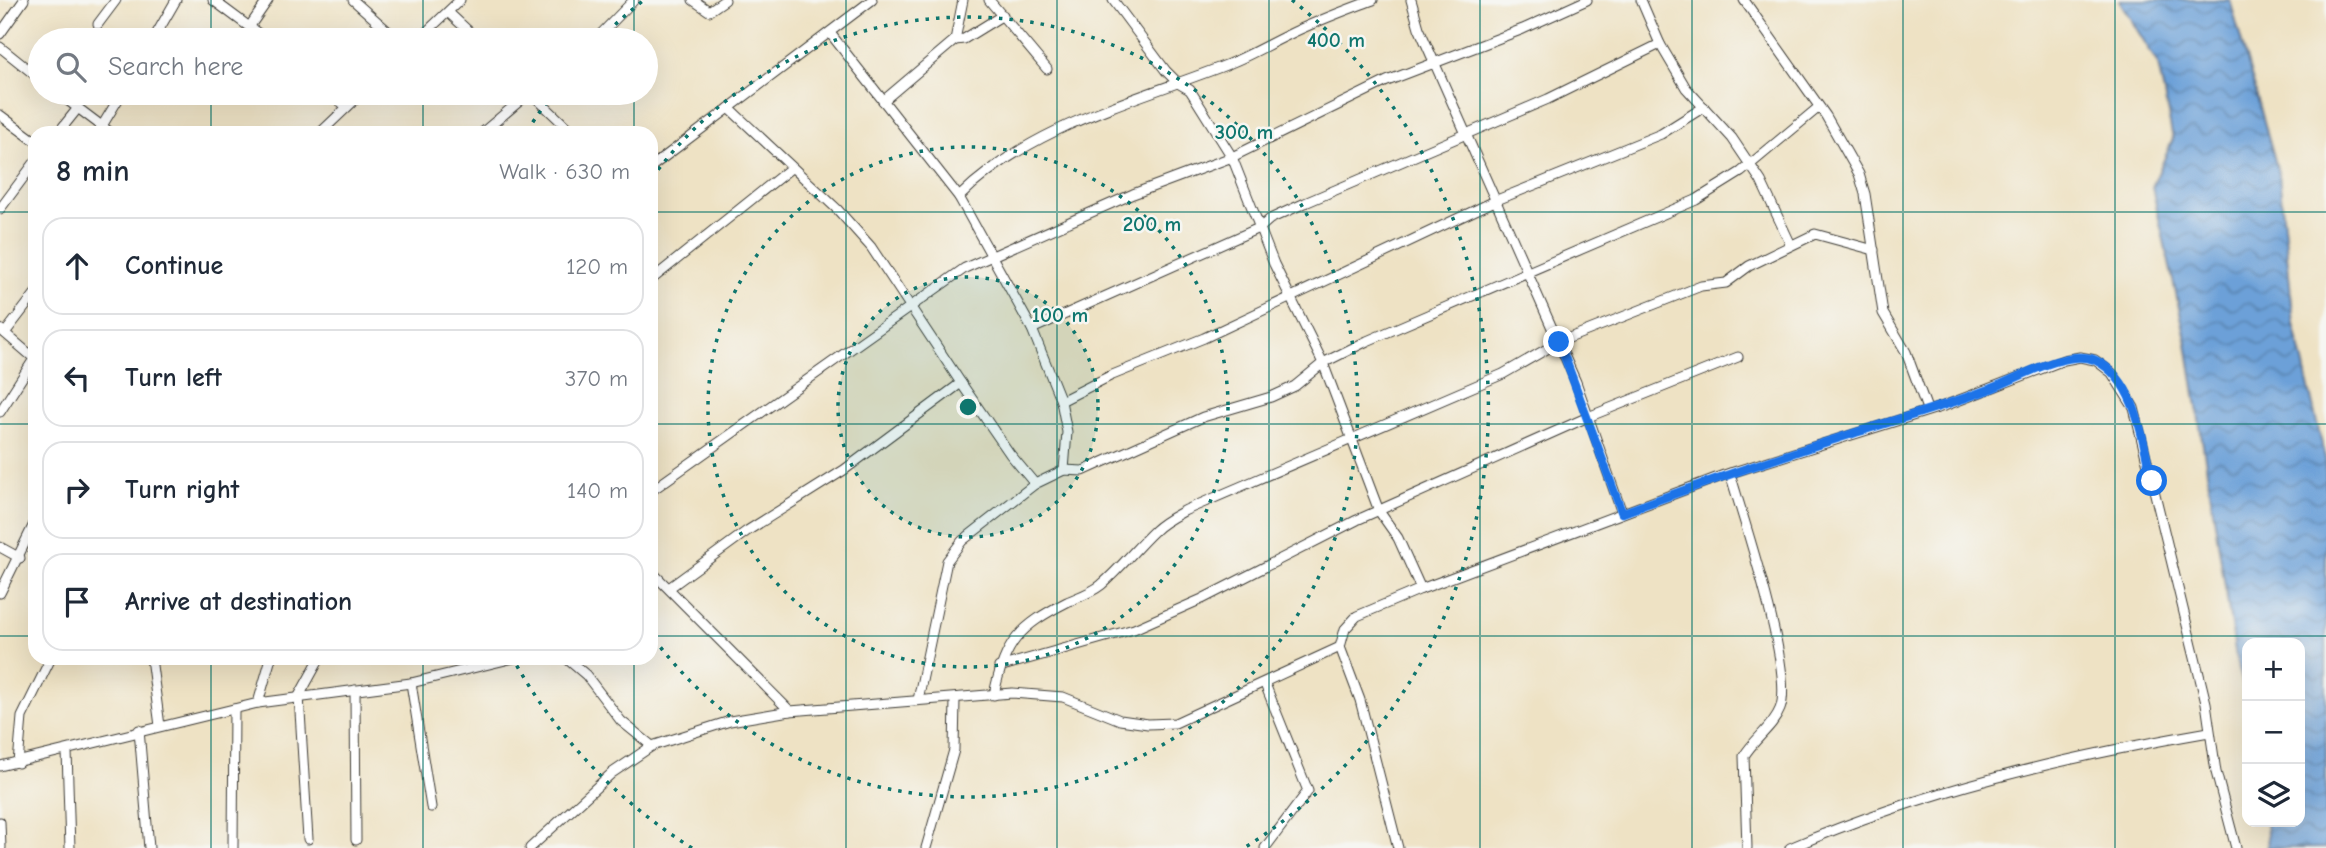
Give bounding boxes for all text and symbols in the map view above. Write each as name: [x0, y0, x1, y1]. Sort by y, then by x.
search box: [28, 28, 658, 105]
text: 400 m: [1307, 28, 1365, 52]
icon: search: [52, 48, 90, 86]
text: Search here: [108, 52, 243, 82]
text: 300 m: [1215, 120, 1273, 144]
text: 8 min: [56, 154, 130, 189]
text: Walk · 630 m: [499, 158, 630, 185]
text: 200 m: [1123, 212, 1181, 236]
icon: ahead: [58, 247, 96, 285]
text: Continue: [125, 251, 223, 281]
text: 120 m: [566, 253, 628, 280]
text: 100 m: [1032, 303, 1088, 327]
route end: [1543, 326, 1574, 357]
icon: left: [58, 359, 96, 397]
text: Turn left: [125, 363, 222, 393]
text: 370 m: [565, 365, 628, 392]
centre of rings: [956, 395, 980, 419]
route start: [2136, 465, 2167, 496]
icon: right: [58, 471, 96, 509]
text: Turn right: [125, 475, 239, 505]
text: 140 m: [567, 477, 628, 504]
icon: arrive: [58, 583, 96, 621]
text: Arrive at destination: [125, 587, 352, 617]
map controls: [2242, 638, 2305, 827]
button: +: [2242, 638, 2305, 701]
button: −: [2242, 701, 2305, 764]
button: layers: [2242, 764, 2305, 827]

